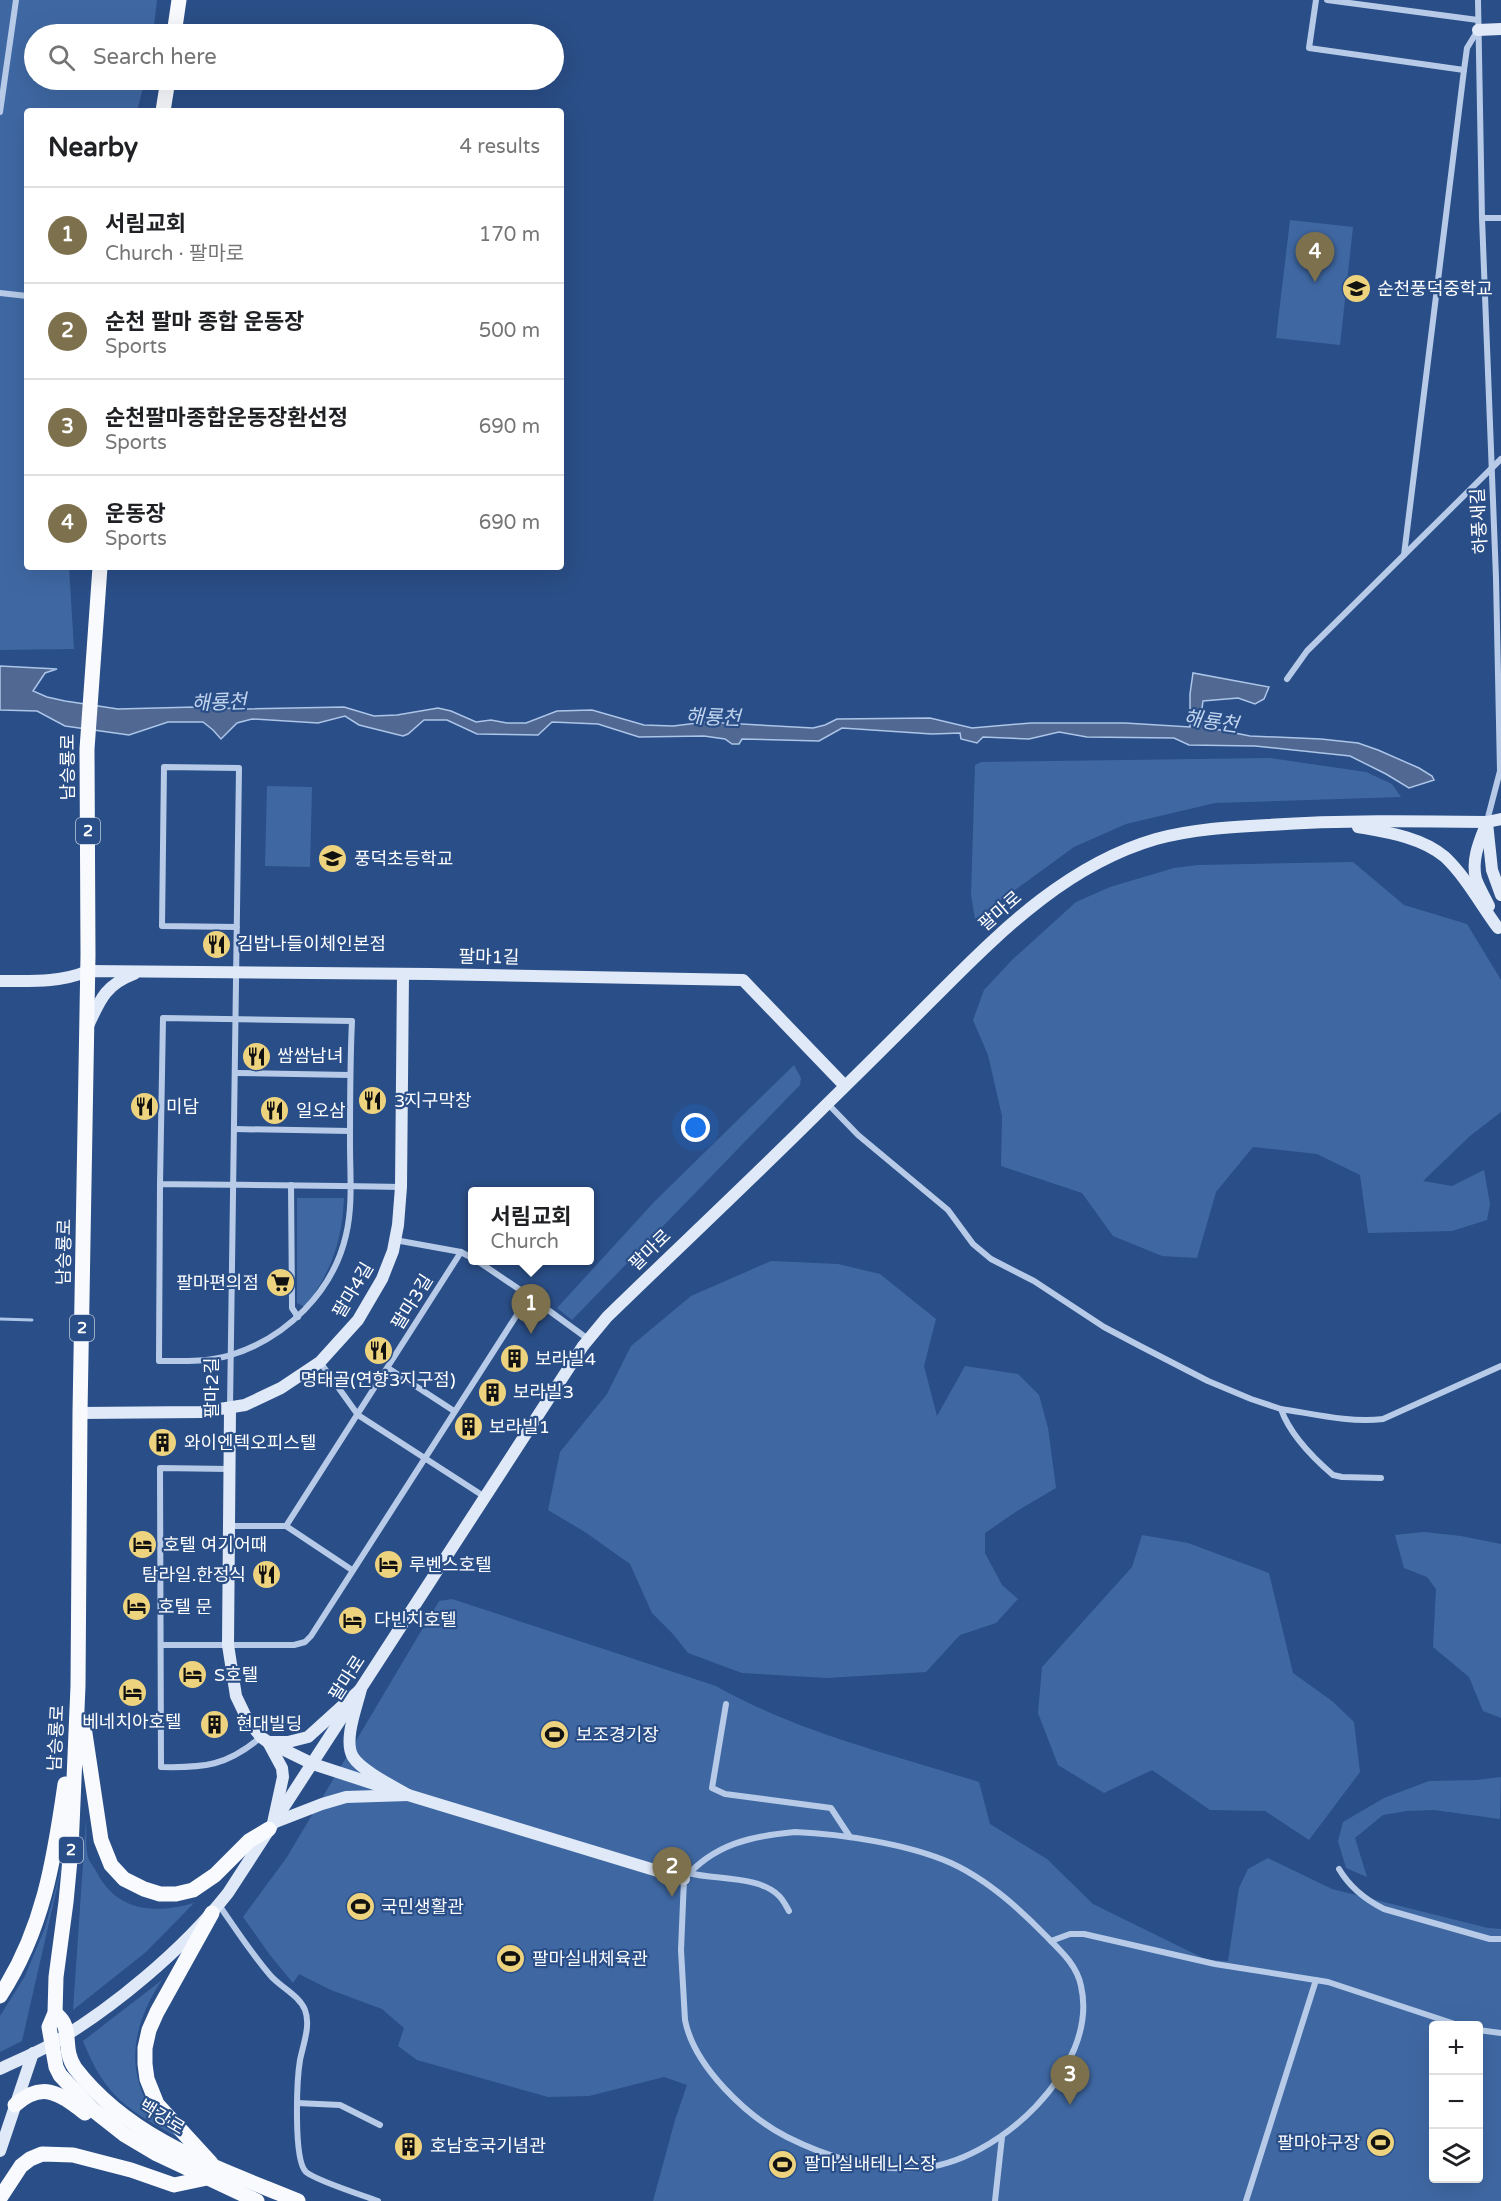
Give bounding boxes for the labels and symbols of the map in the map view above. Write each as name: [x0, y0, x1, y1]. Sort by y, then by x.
pin: 4: [1296, 232, 1334, 282]
school or university icon: 순천풍덕중학교: [1340, 273, 1372, 305]
place label: 순천풍덕중학교: [1377, 278, 1493, 300]
street label: 하풍새길: [1466, 487, 1492, 555]
water label: 해룡천: [191, 690, 250, 716]
water label: 해룡천: [685, 705, 744, 731]
water label: 해룡천: [1182, 706, 1243, 738]
street label: 남승룡로: [57, 734, 79, 800]
road number: 2: [76, 818, 100, 844]
school or university icon: 풍덕초등학교: [317, 843, 349, 875]
place label: 풍덕초등학교: [354, 848, 453, 870]
street label: 팔마로: [974, 886, 1026, 936]
restaurant icon: 김밥나들이체인본점: [200, 928, 232, 960]
place label: 김밥나들이체인본점: [237, 933, 386, 955]
street label: 팔마1길: [458, 945, 520, 969]
restaurant icon: 쌈쌈남녀: [240, 1040, 272, 1072]
place label: 쌈쌈남녀: [277, 1045, 343, 1067]
restaurant icon: 3지구막창: [357, 1085, 389, 1117]
place label: 3지구막창: [394, 1090, 472, 1112]
restaurant icon: 미담: [129, 1091, 161, 1123]
restaurant icon: 일오삼: [259, 1095, 291, 1127]
place label: 미담: [166, 1096, 199, 1118]
place label: 일오삼: [296, 1100, 346, 1122]
your location: [681, 1113, 710, 1142]
street label: 남승룡로: [52, 1219, 76, 1285]
street label: 팔마로: [624, 1225, 676, 1275]
street label: 팔마4길: [328, 1258, 378, 1322]
supermarket icon: 팔마편의점: [264, 1267, 296, 1299]
street label: 팔마3길: [387, 1270, 437, 1334]
place label: 팔마편의점: [176, 1272, 259, 1294]
pin: 1: [512, 1284, 550, 1334]
road number: 2: [70, 1315, 94, 1341]
restaurant icon: 명태골(연향3지구점): [362, 1335, 394, 1367]
building icon: 보라빌4: [498, 1343, 530, 1375]
place label: 보라빌4: [535, 1348, 596, 1370]
street label: 팔마2길: [201, 1358, 223, 1418]
place label: 명태골(연향3지구점): [300, 1369, 456, 1391]
building icon: 보라빌3: [476, 1376, 508, 1408]
place label: 보라빌3: [513, 1381, 574, 1403]
building icon: 보라빌1: [452, 1411, 484, 1443]
place label: 보라빌1: [489, 1416, 550, 1438]
building icon: 와이엔텍오피스텔: [147, 1427, 179, 1459]
place label: 와이엔텍오피스텔: [184, 1432, 316, 1454]
hotel icon: 호텔 여기어때: [126, 1529, 158, 1561]
place label: 호텔 여기어때: [163, 1534, 267, 1556]
hotel icon: 루벤스호텔: [372, 1549, 404, 1581]
place label: 루벤스호텔: [409, 1554, 492, 1576]
restaurant icon: 탐라일.한정식: [251, 1559, 283, 1591]
place label: 탐라일.한정식: [142, 1564, 246, 1586]
hotel icon: 호텔 문: [121, 1591, 153, 1623]
place label: 호텔 문: [158, 1596, 212, 1618]
hotel icon: 다빈치호텔: [337, 1604, 369, 1636]
place label: 다빈치호텔: [374, 1609, 457, 1631]
street label: 팔마로: [324, 1651, 370, 1705]
hotel icon: S호텔: [177, 1659, 209, 1691]
place label: S호텔: [214, 1664, 258, 1686]
hotel icon: 베네치아호텔: [116, 1677, 148, 1709]
street label: 남승룡로: [43, 1704, 69, 1772]
building icon: 현대빌딩: [199, 1708, 231, 1740]
place label: 베네치아호텔: [82, 1711, 182, 1733]
place label: 현대빌딩: [236, 1713, 302, 1735]
sports icon: 보조경기장: [539, 1719, 571, 1751]
place label: 보조경기장: [576, 1724, 659, 1746]
road number: 2: [59, 1837, 83, 1863]
pin: 2: [652, 1848, 692, 1897]
sports icon: 국민생활관: [344, 1891, 376, 1923]
place label: 국민생활관: [381, 1896, 464, 1918]
sports icon: 팔마실내체육관: [495, 1943, 527, 1975]
place label: 팔마실내체육관: [532, 1948, 648, 1970]
pin: 3: [1050, 2056, 1090, 2105]
street label: 백강로: [135, 2095, 189, 2139]
sports icon: 팔마야구장: [1365, 2127, 1397, 2159]
building icon: 호남호국기념관: [393, 2130, 425, 2162]
place label: 팔마야구장: [1277, 2132, 1360, 2154]
place label: 호남호국기념관: [430, 2135, 546, 2157]
sports icon: 팔마실내테니스장: [767, 2148, 799, 2180]
place label: 팔마실내테니스장: [804, 2153, 936, 2175]

